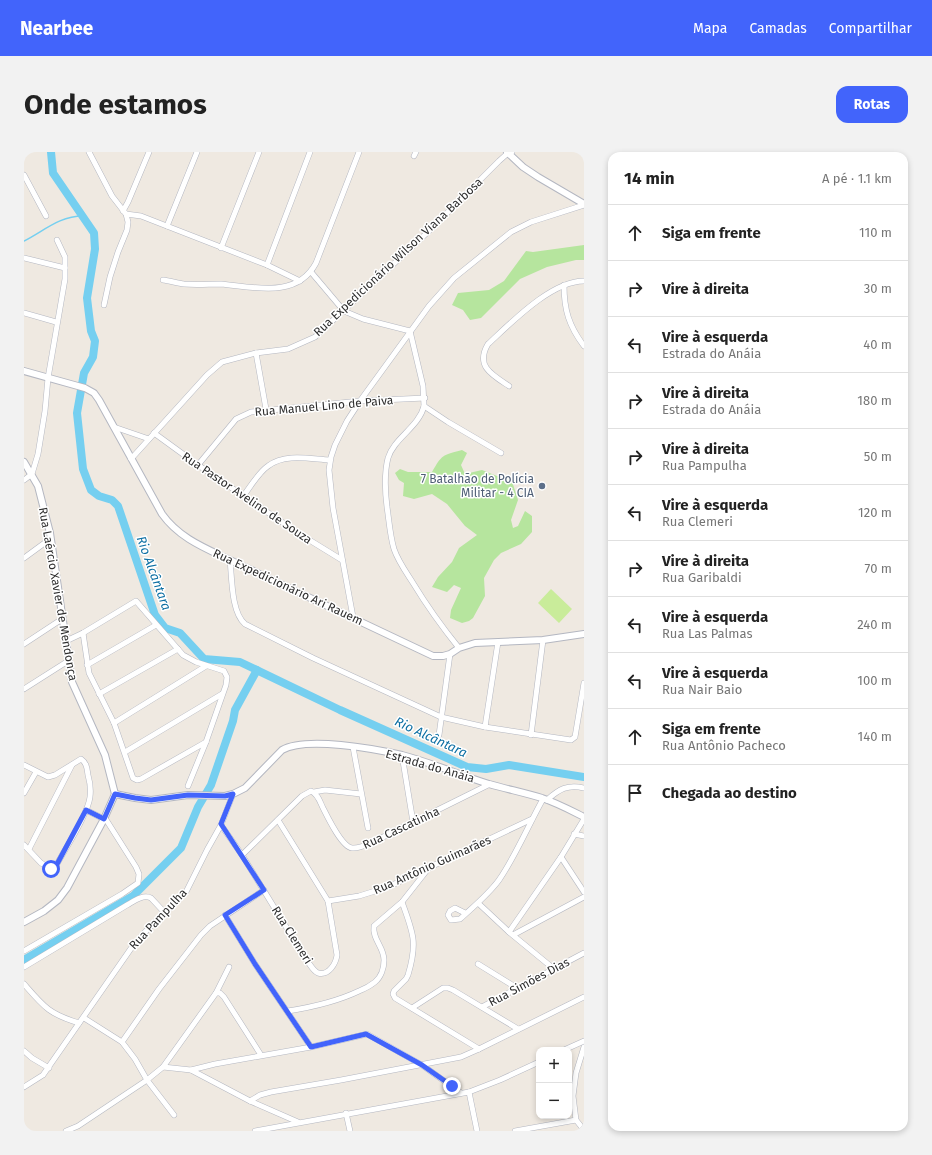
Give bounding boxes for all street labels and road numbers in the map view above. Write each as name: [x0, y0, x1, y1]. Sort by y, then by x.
street label: Rua Expedicionário Wilson Viana Barbosa: [311, 175, 485, 339]
street label: Rua Manuel Lino de Paiva: [254, 393, 394, 419]
street label: Rua Pastor Avelino de Souza: [179, 449, 315, 547]
street label: Rua Laércio Xavier de Mendonça: [36, 506, 80, 682]
street label: Rua Expedicionário Ari Rauem: [211, 546, 365, 628]
street label: Estrada do Anáia: [384, 747, 476, 785]
street label: Rua Cascatinha: [360, 804, 442, 852]
street label: Rua Antônio Guimarães: [371, 833, 493, 897]
street label: Rua Pampulha: [126, 886, 190, 952]
street label: Rua Clemeri: [269, 904, 315, 966]
street label: Rua Simões Dias: [486, 955, 572, 1009]

